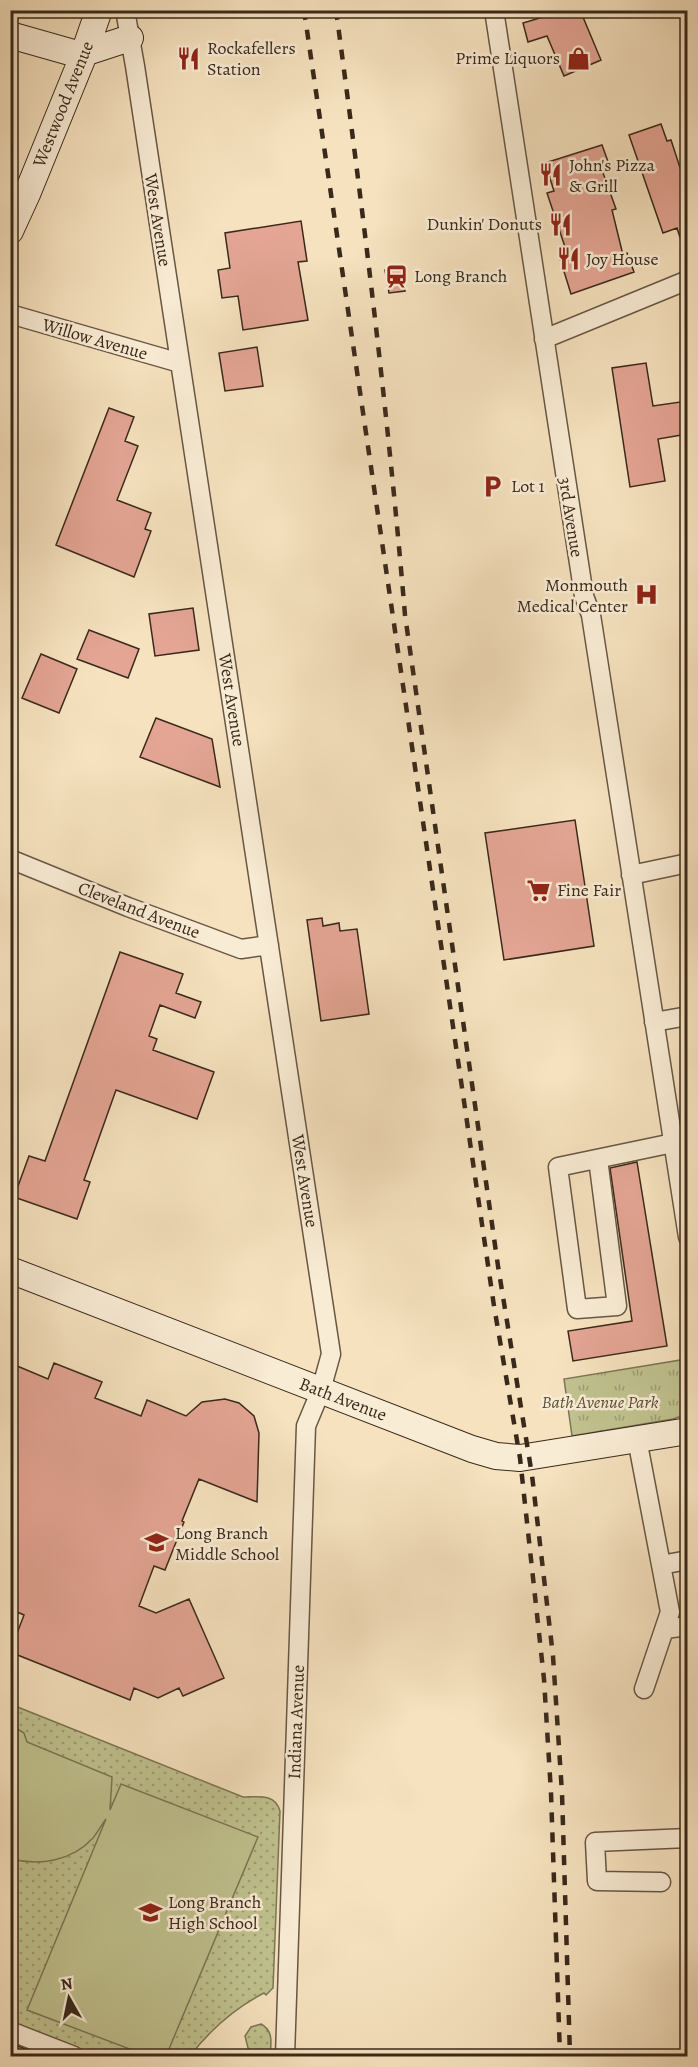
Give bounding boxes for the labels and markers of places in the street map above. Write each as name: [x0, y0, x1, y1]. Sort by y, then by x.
place label: Rockafellers Station: [207, 36, 296, 81]
restaurant icon: Rockafellers Station: [176, 45, 202, 71]
shop icon: Prime Liquors: [565, 45, 591, 71]
place label: Prime Liquors: [455, 46, 560, 70]
place label: John's Pizza & Grill: [569, 153, 656, 198]
restaurant icon: John's Pizza & Grill: [538, 162, 564, 188]
restaurant icon: Dunkin' Donuts: [547, 211, 573, 237]
place label: Dunkin' Donuts: [427, 212, 542, 236]
restaurant icon: Joy House: [555, 246, 581, 272]
place label: Joy House: [586, 247, 659, 271]
station icon: Long Branch: [383, 263, 409, 289]
place label: Long Branch: [414, 264, 508, 288]
parking icon: Lot 1: [480, 473, 506, 499]
place label: Lot 1: [511, 474, 545, 498]
place label: Monmouth Medical Center: [517, 573, 628, 618]
hospital icon: Monmouth Medical Center: [633, 582, 659, 608]
supermarket icon: Fine Fair: [526, 877, 552, 903]
place label: Fine Fair: [557, 878, 621, 902]
place label: Long Branch Middle School: [175, 1521, 280, 1566]
school or university icon: Long Branch Middle School: [144, 1530, 170, 1556]
place label: Long Branch High School: [168, 1890, 262, 1935]
school or university icon: Long Branch High School: [137, 1899, 163, 1925]

